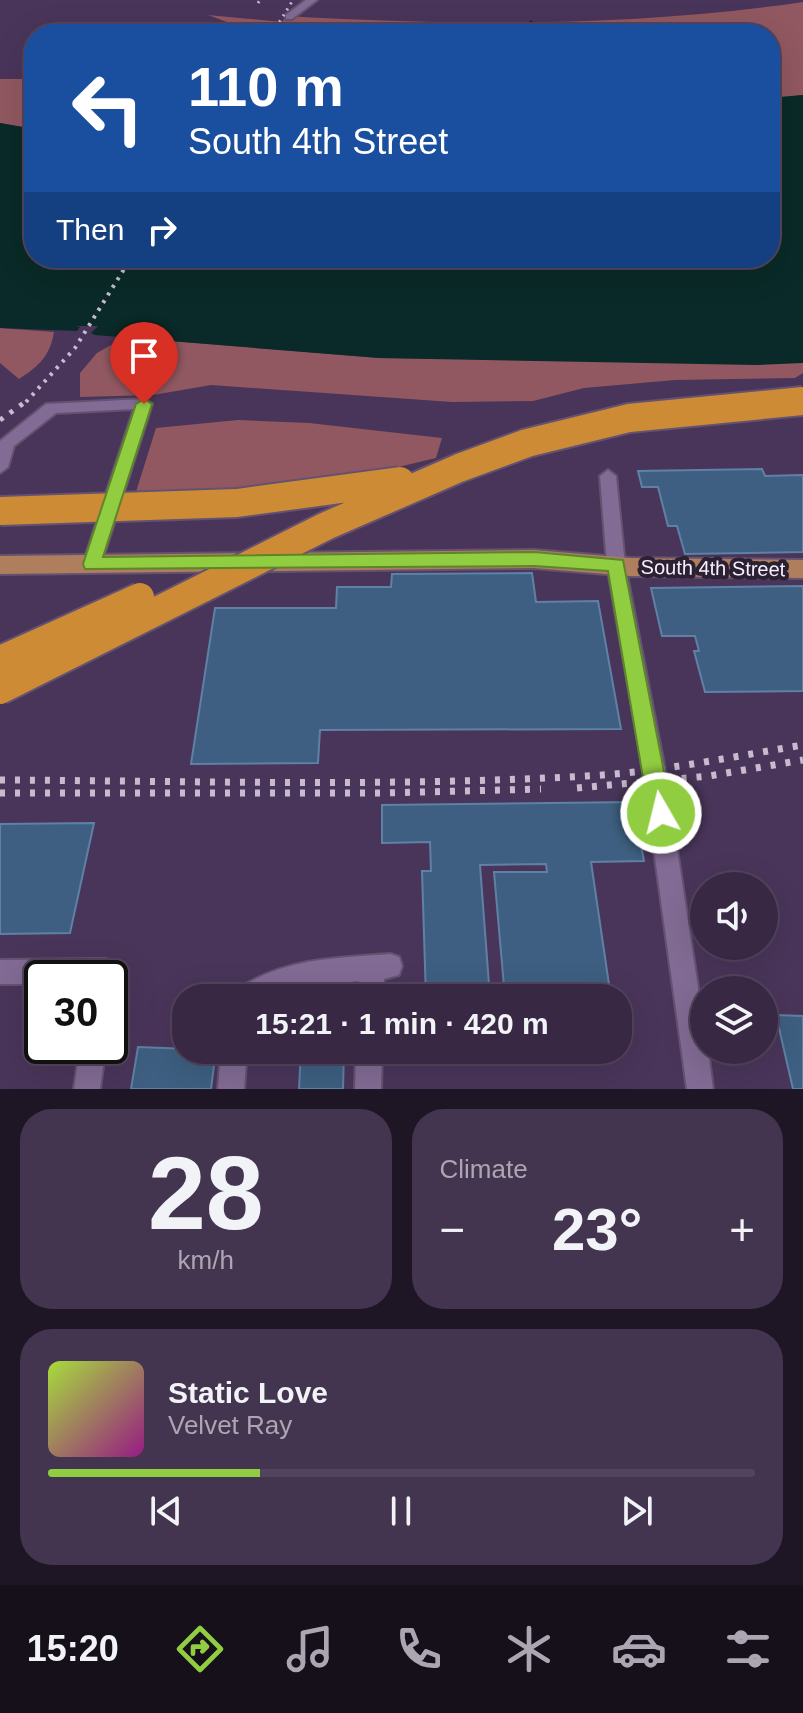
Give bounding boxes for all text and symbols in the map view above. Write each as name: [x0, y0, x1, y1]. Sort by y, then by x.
text: 110 m: [188, 55, 344, 118]
icon: left: [56, 56, 160, 160]
text: South 4th Street: [188, 121, 448, 162]
icon: right: [140, 208, 184, 252]
text: Then: [56, 213, 124, 246]
pin: [110, 322, 178, 404]
icon: arrive: [122, 334, 166, 378]
street label: South 4th Street: [641, 556, 786, 580]
position arrow: [619, 771, 703, 855]
map controls: [690, 872, 778, 1064]
button: sound: [690, 872, 778, 960]
speed limit sign: 30: [24, 960, 128, 1064]
button: layers: [690, 976, 778, 1064]
text: 15:21 · 1 min · 420 m: [255, 1007, 549, 1040]
text: 28: [148, 1135, 264, 1251]
text: Climate: [440, 1154, 528, 1184]
text: 23°: [552, 1196, 643, 1263]
text: −: [440, 1205, 465, 1254]
text: +: [729, 1205, 755, 1254]
text: km/h: [178, 1245, 234, 1275]
text: Static Love: [168, 1376, 328, 1409]
text: Velvet Ray: [168, 1410, 292, 1440]
icon: previous: [144, 1489, 188, 1533]
icon: pause: [379, 1489, 423, 1533]
icon: next: [615, 1489, 659, 1533]
icon: directions: [172, 1621, 228, 1677]
icon: music: [282, 1621, 338, 1677]
icon: phone: [391, 1621, 447, 1677]
icon: climate: [501, 1621, 557, 1677]
icon: car: [611, 1621, 667, 1677]
icon: filters: [720, 1621, 776, 1677]
text: 15:20: [27, 1628, 119, 1669]

